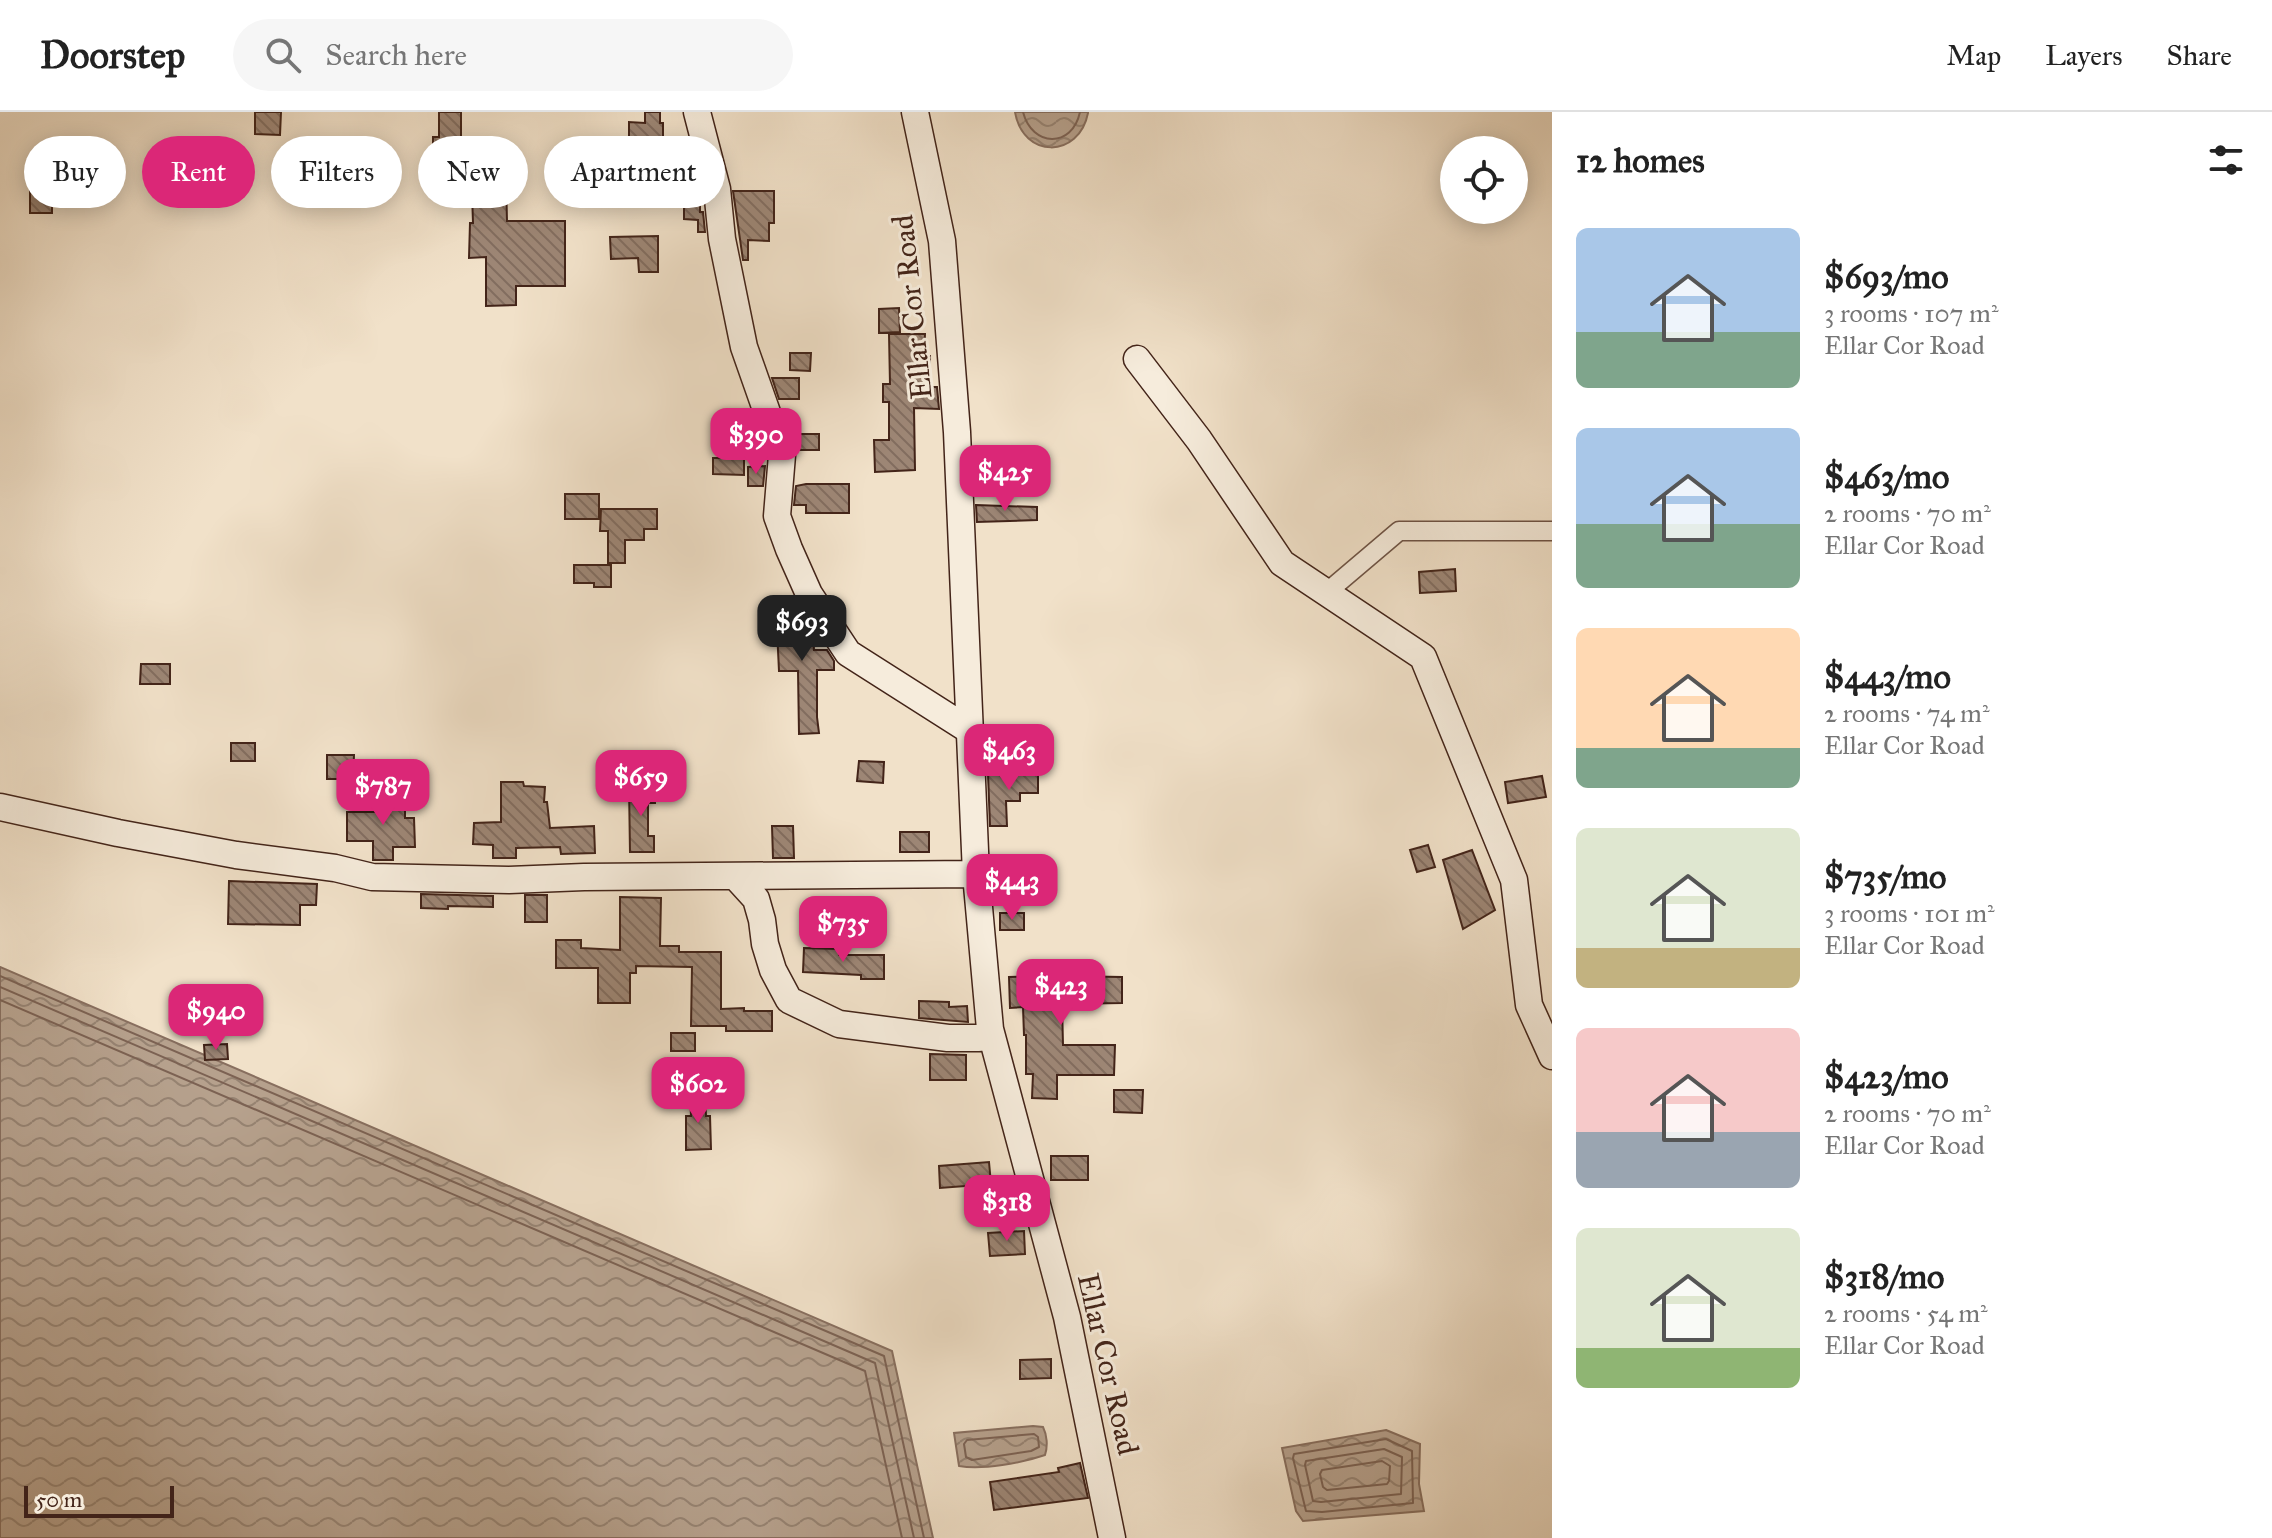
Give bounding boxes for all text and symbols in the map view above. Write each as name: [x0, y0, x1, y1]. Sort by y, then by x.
search box: [233, 19, 793, 91]
text: Doorstep: [40, 32, 185, 78]
icon: search: [261, 33, 305, 77]
text: Search here: [325, 37, 467, 73]
text: Map: [1946, 38, 2001, 73]
text: Layers: [2045, 38, 2123, 73]
text: Share: [2167, 38, 2232, 73]
chip: Buy: [24, 136, 126, 208]
chip: Rent: [142, 136, 255, 208]
chip: Filters: [271, 136, 402, 208]
chip: New: [418, 136, 528, 208]
chip: Apartment: [544, 136, 725, 208]
map controls: [1440, 136, 1528, 224]
button: locate: [1440, 136, 1528, 224]
icon: filters: [2204, 138, 2248, 182]
text: 12 homes: [1576, 140, 1705, 181]
street label: Ellar Cor Road: [884, 213, 940, 401]
text: $693/mo: [1824, 256, 1949, 297]
icon: home: [1640, 260, 1736, 356]
text: 3 rooms · 107 m²: [1824, 297, 1999, 329]
text: Ellar Cor Road: [1824, 329, 1985, 361]
pin: $390: [709, 408, 803, 476]
text: $390: [728, 418, 784, 450]
pin: $425: [958, 445, 1052, 513]
text: $425: [978, 455, 1032, 487]
text: $463/mo: [1824, 456, 1949, 497]
icon: home: [1640, 460, 1736, 556]
text: 2 rooms · 70 m²: [1824, 497, 1991, 529]
text: Ellar Cor Road: [1824, 529, 1985, 561]
pin: $693: [755, 595, 849, 663]
text: $693: [775, 605, 829, 637]
text: $443/mo: [1824, 656, 1951, 697]
icon: home: [1640, 660, 1736, 756]
text: 2 rooms · 74 m²: [1824, 697, 1990, 729]
pin: $463: [962, 724, 1056, 792]
text: Ellar Cor Road: [1824, 729, 1985, 761]
text: $463: [982, 734, 1036, 766]
pin: $659: [594, 750, 688, 818]
pin: $787: [336, 759, 430, 827]
text: $659: [614, 760, 668, 792]
text: $787: [354, 769, 412, 801]
pin: $443: [965, 854, 1059, 922]
text: $735/mo: [1824, 856, 1947, 897]
icon: home: [1640, 860, 1736, 956]
text: $443: [985, 864, 1039, 896]
pin: $735: [796, 896, 890, 964]
text: 3 rooms · 101 m²: [1824, 897, 1995, 929]
text: $735: [817, 906, 869, 938]
text: Ellar Cor Road: [1824, 929, 1985, 961]
pin: $423: [1014, 959, 1108, 1027]
text: $423: [1034, 969, 1088, 1001]
pin: $940: [169, 984, 263, 1052]
text: $940: [186, 994, 246, 1026]
text: $423/mo: [1824, 1056, 1949, 1097]
pin: $602: [651, 1057, 745, 1125]
icon: home: [1640, 1060, 1736, 1156]
text: $602: [670, 1067, 726, 1099]
text: 2 rooms · 70 m²: [1824, 1097, 1991, 1129]
text: Ellar Cor Road: [1824, 1129, 1985, 1161]
pin: $318: [960, 1175, 1054, 1243]
text: $318: [982, 1185, 1032, 1217]
text: $318/mo: [1824, 1256, 1945, 1297]
icon: home: [1640, 1260, 1736, 1356]
street label: Ellar Cor Road: [1070, 1270, 1146, 1458]
text: 2 rooms · 54 m²: [1824, 1297, 1988, 1329]
text: Ellar Cor Road: [1824, 1329, 1985, 1361]
scale bar: [24, 1482, 174, 1518]
text: 50 m: [36, 1486, 82, 1513]

